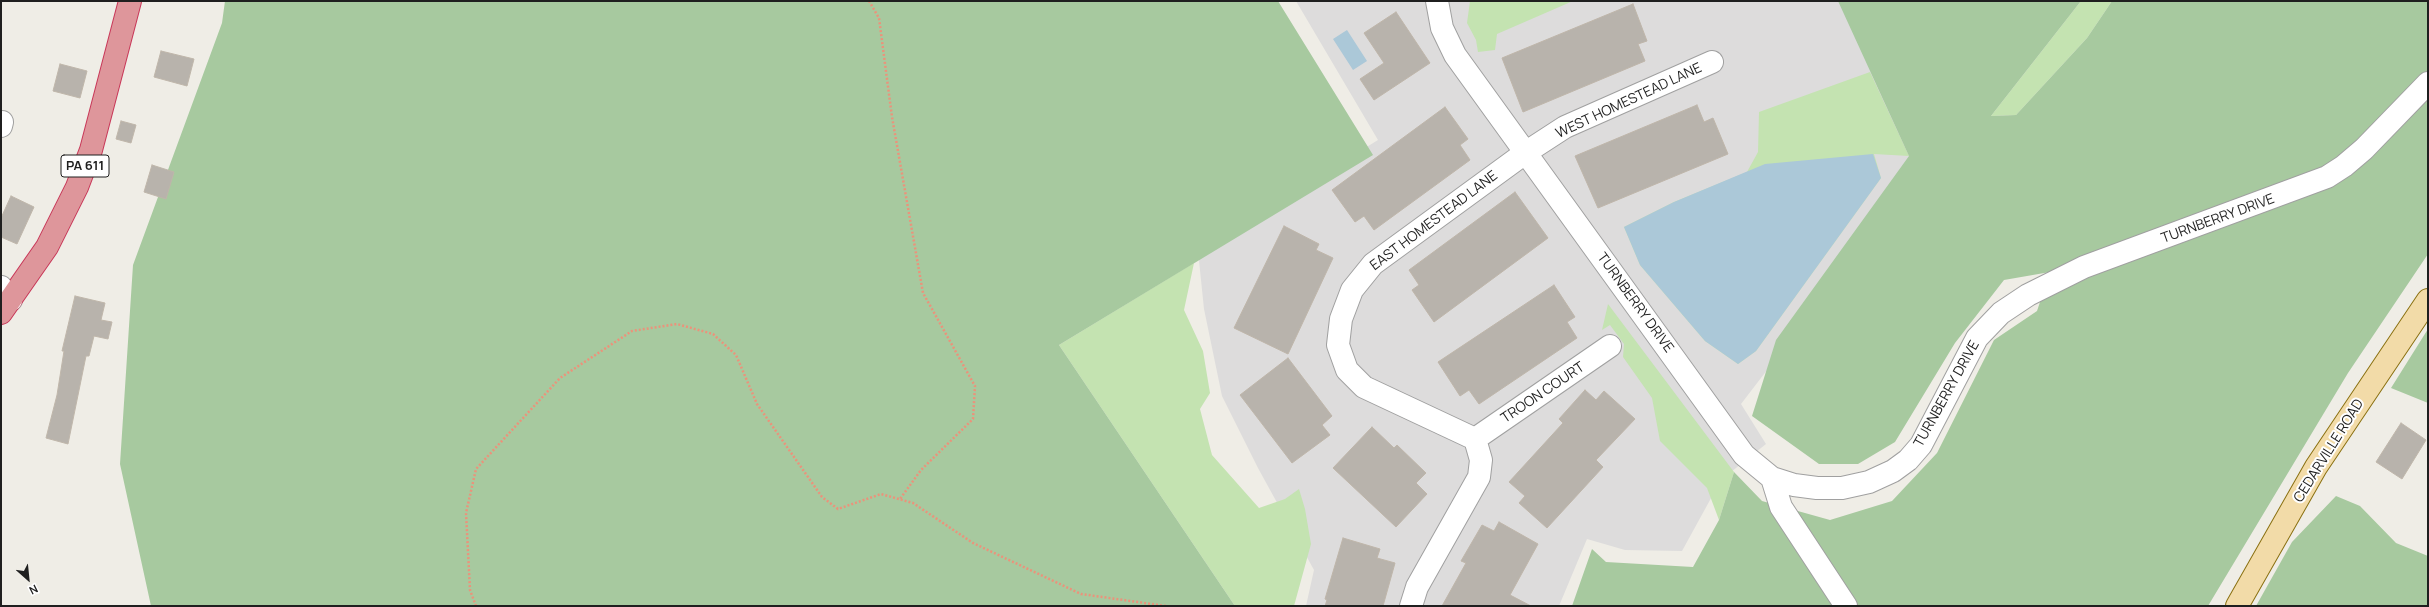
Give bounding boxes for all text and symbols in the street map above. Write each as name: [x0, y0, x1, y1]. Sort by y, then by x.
street label: WEST HOMESTEAD LANE: [1553, 60, 1705, 142]
road number: PA 611: [61, 155, 109, 177]
street label: EAST HOMESTEAD LANE: [1367, 168, 1501, 274]
street label: TURNBERRY DRIVE: [2159, 191, 2277, 247]
street label: TURNBERRY DRIVE: [1593, 250, 1677, 356]
street label: TURNBERRY DRIVE: [1911, 338, 1983, 450]
street label: TROON COURT: [1498, 359, 1588, 427]
street label: CEDARVILLE ROAD: [2290, 396, 2368, 506]
north arrow: [8, 559, 48, 599]
text: N: [27, 582, 41, 599]

